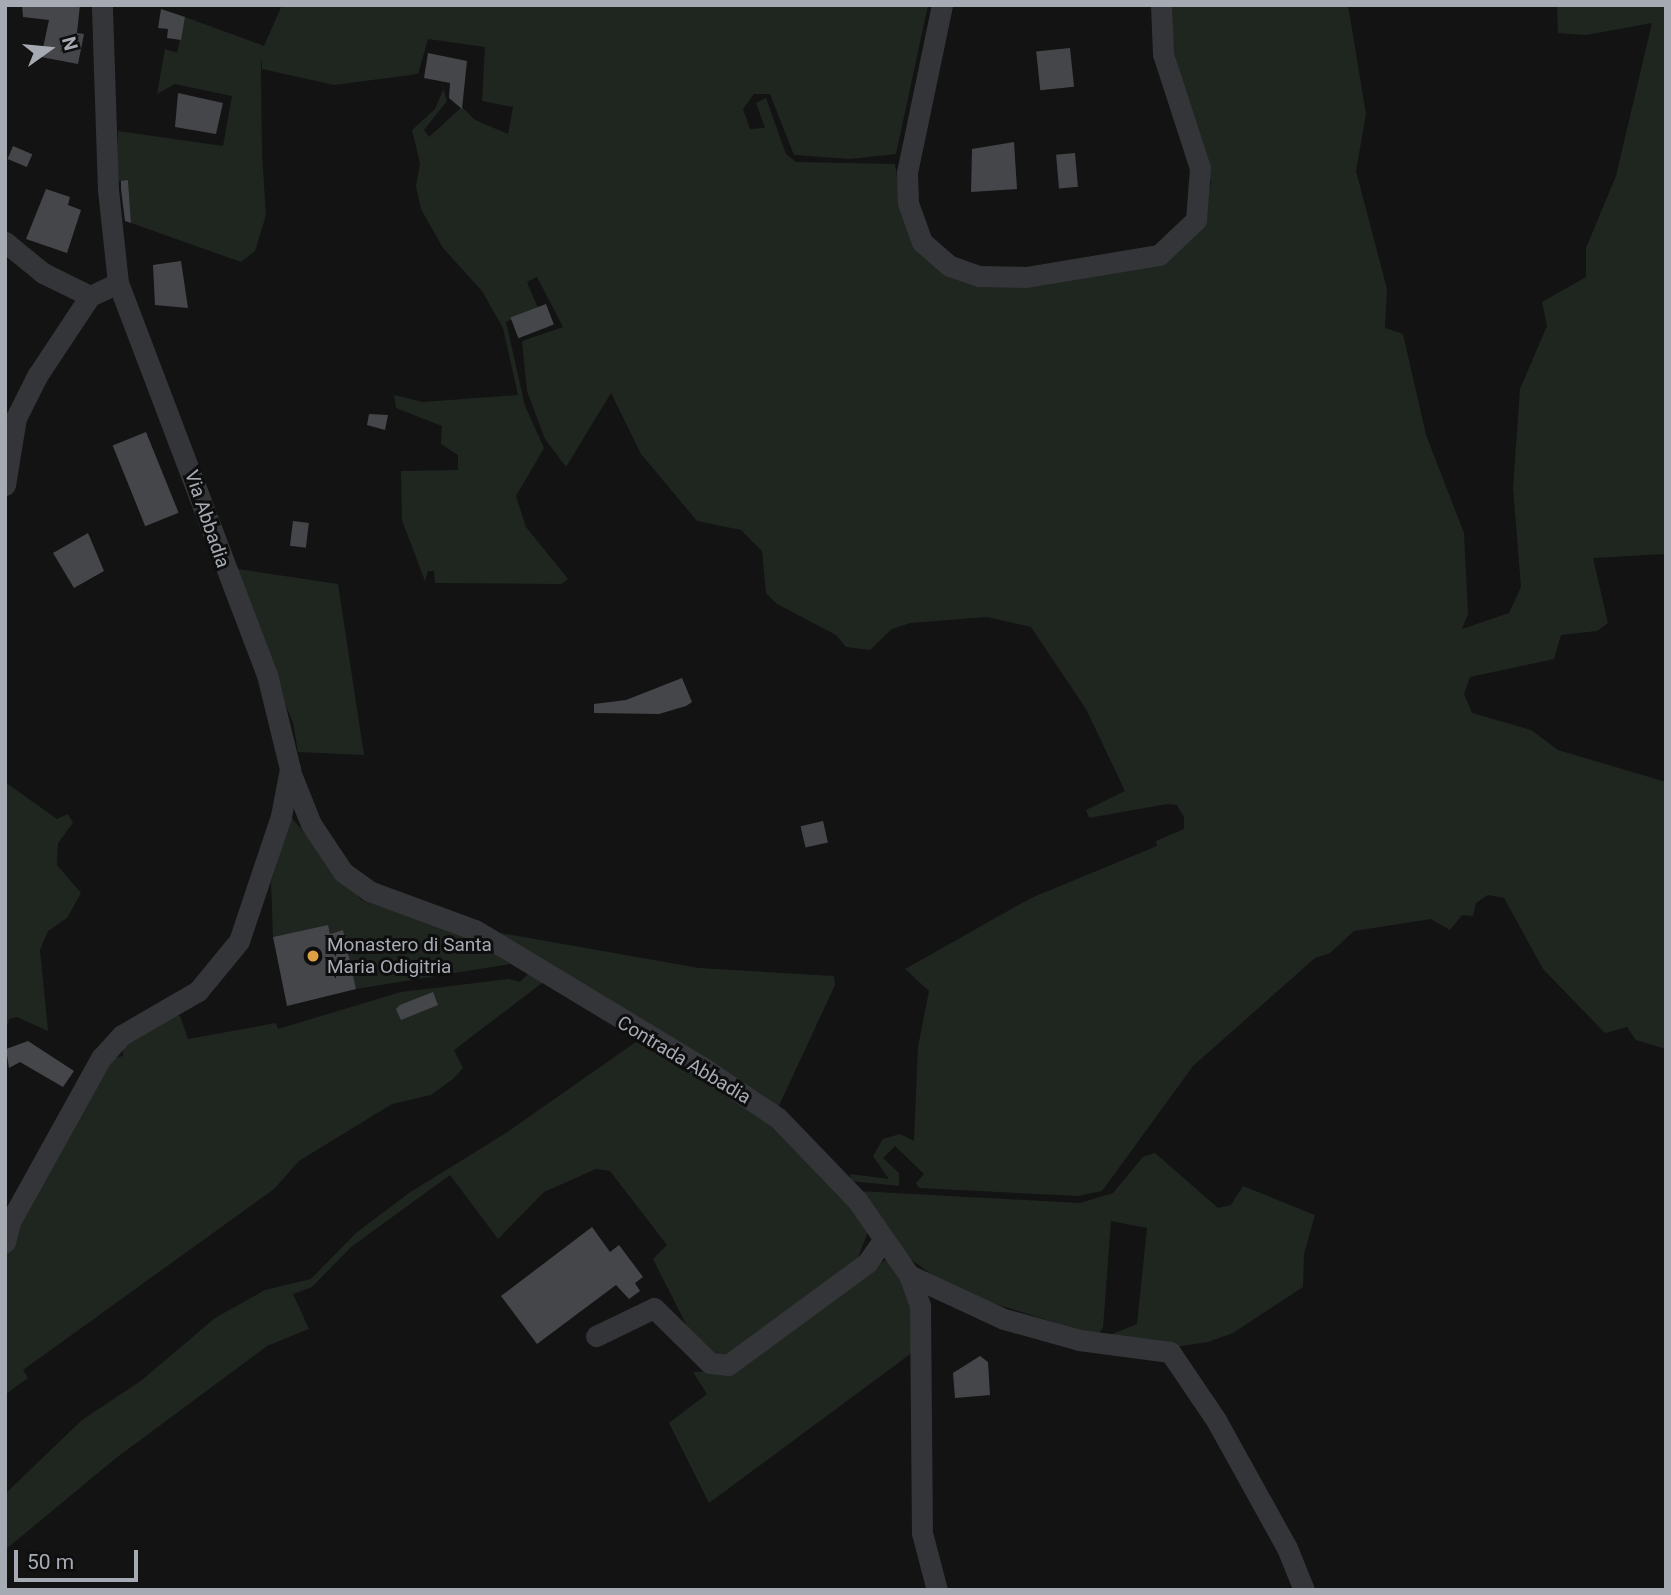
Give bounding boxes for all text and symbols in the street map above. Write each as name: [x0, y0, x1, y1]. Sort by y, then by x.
north arrow: [14, 14, 84, 84]
text: N: [57, 34, 83, 53]
street label: Via Abbadia: [180, 467, 234, 571]
place label: Monastero di Santa Maria Odigitria: [327, 934, 492, 978]
marker: Monastero di Santa Maria Odigitria: [305, 948, 321, 964]
street label: Contrada Abbadia: [613, 1011, 755, 1109]
scale bar: [18, 1536, 142, 1580]
text: 50 m: [27, 1550, 74, 1574]

